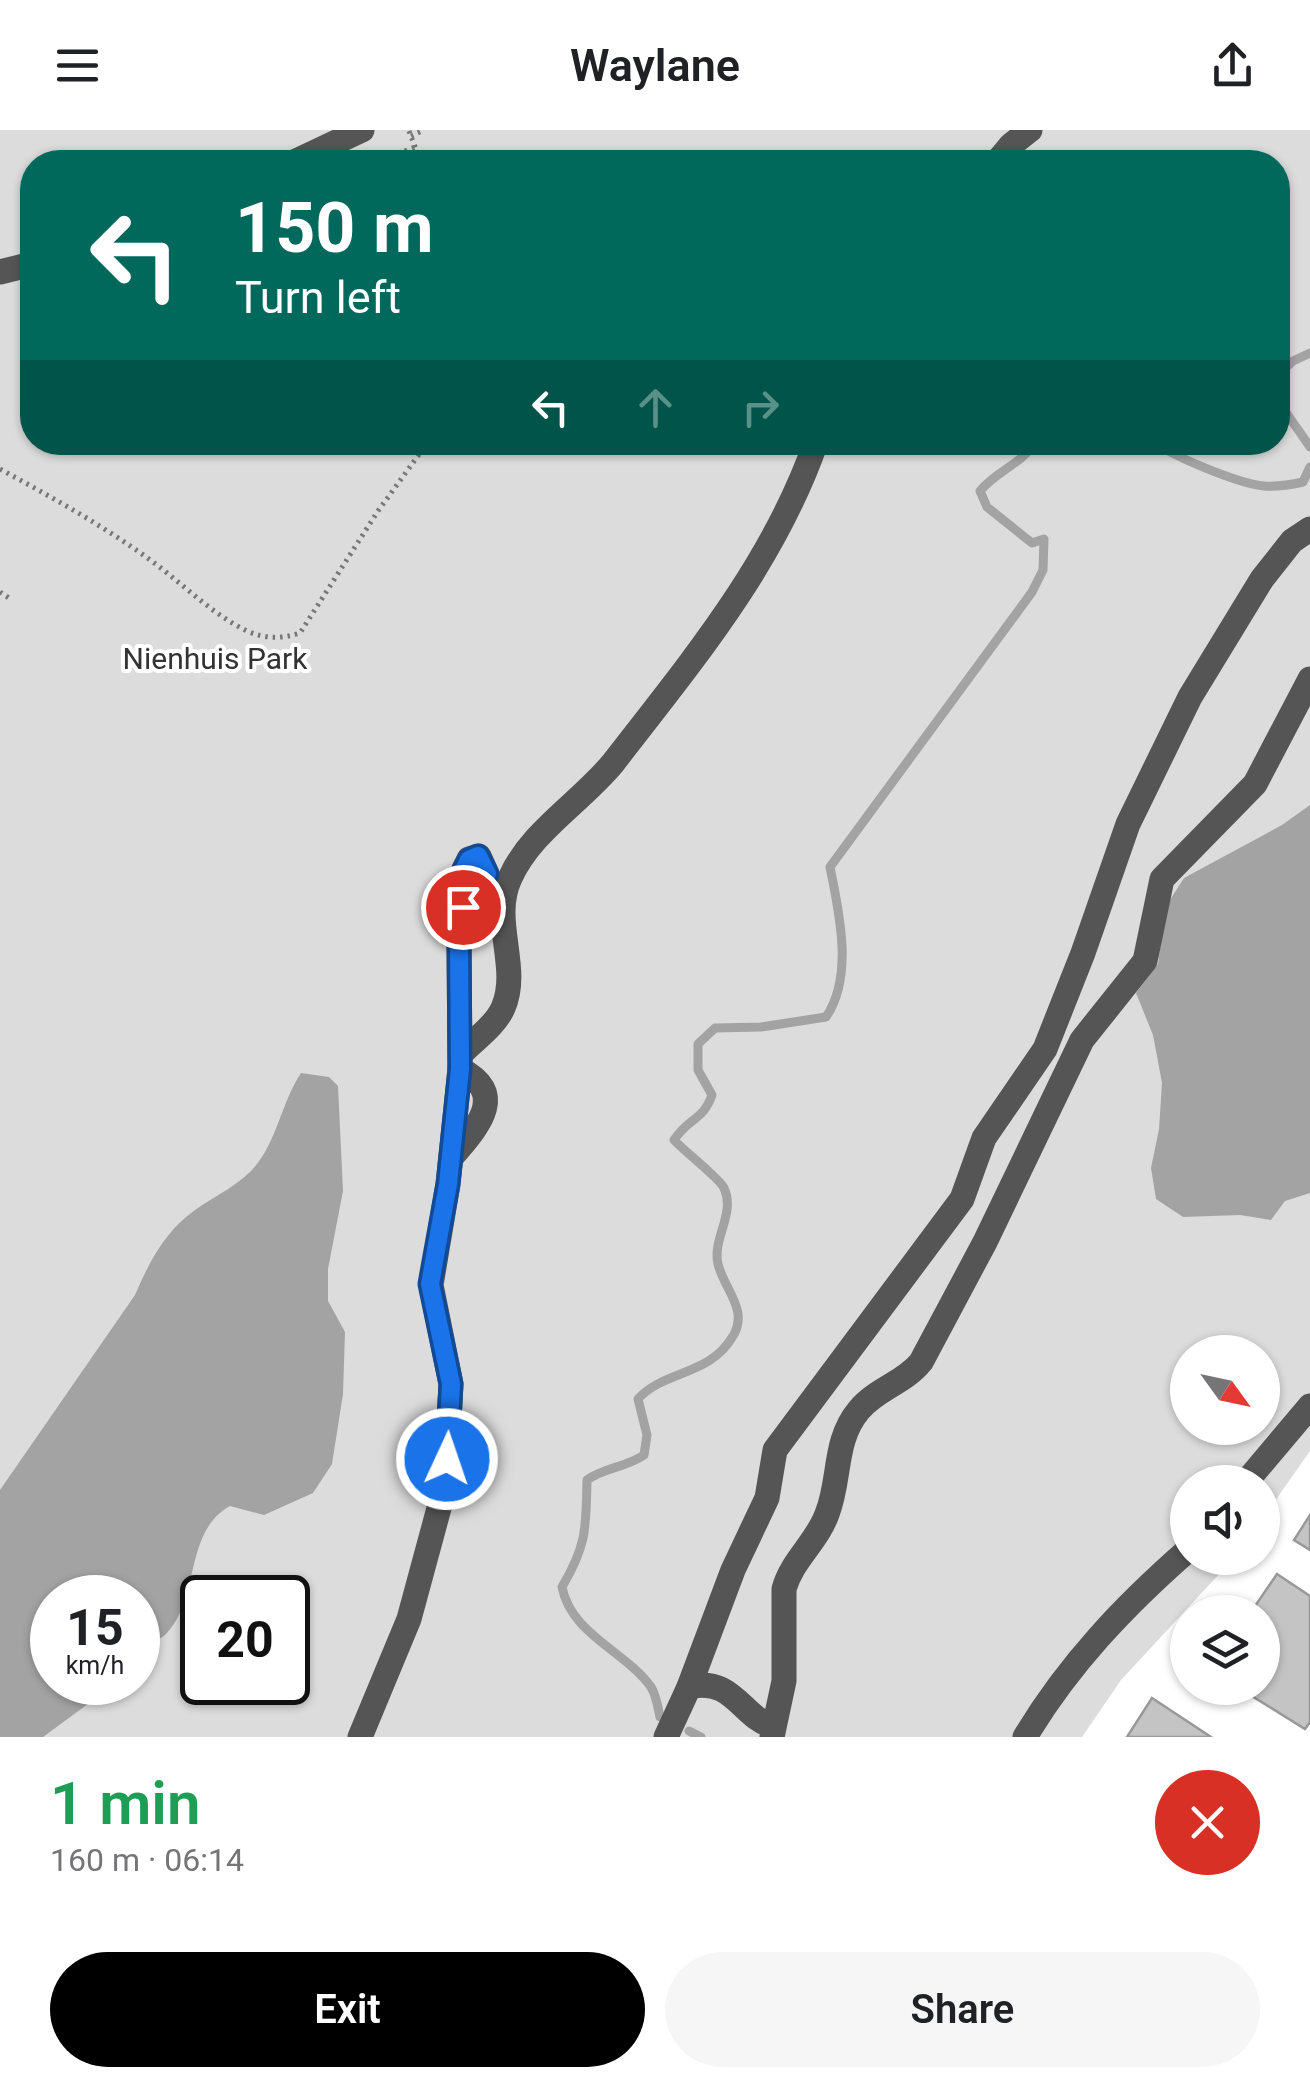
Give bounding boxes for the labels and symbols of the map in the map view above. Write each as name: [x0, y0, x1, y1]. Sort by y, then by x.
park label: Nienhuis Park: [123, 641, 308, 676]
pin: [421, 865, 506, 950]
north arrow: [1170, 1335, 1280, 1445]
position arrow: [395, 1407, 499, 1511]
speed limit sign: 20: [180, 1575, 310, 1705]

